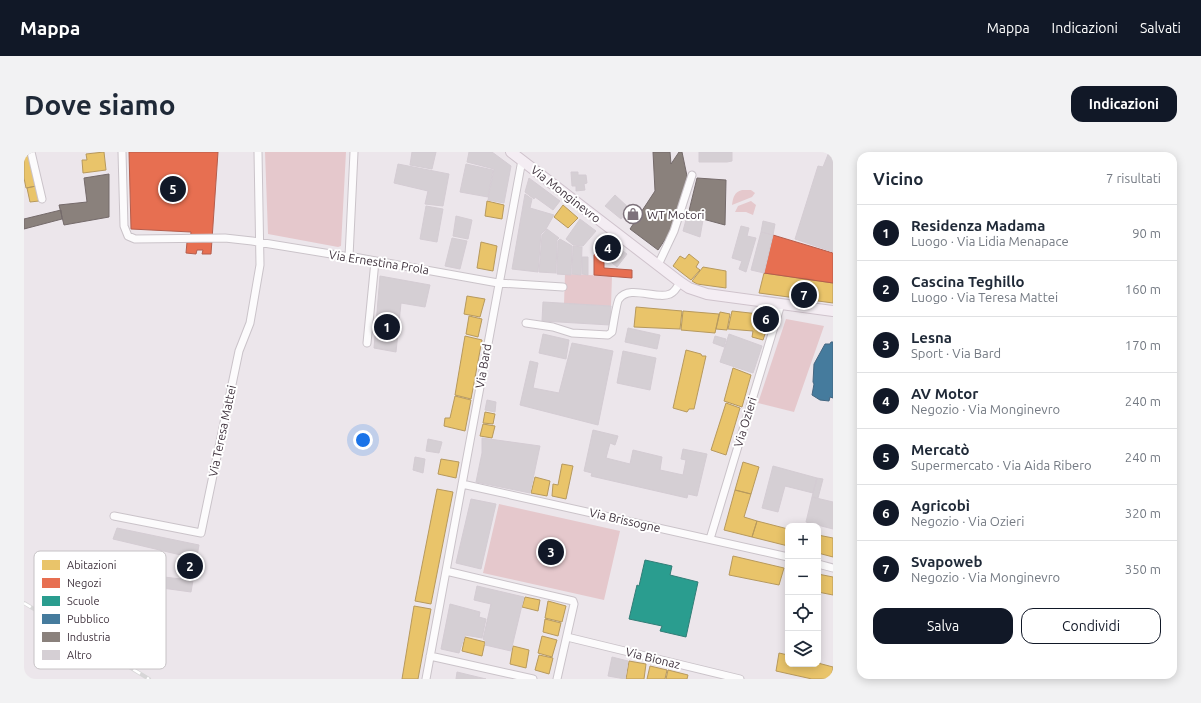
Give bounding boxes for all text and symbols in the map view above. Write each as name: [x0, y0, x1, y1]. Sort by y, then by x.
text: Mappa: [20, 17, 80, 39]
text: Mappa: [987, 20, 1030, 36]
text: Indicazioni: [1052, 20, 1118, 36]
text: Salvati: [1140, 20, 1181, 36]
button: Indicazioni: [1071, 86, 1177, 122]
text: Dove siamo: [24, 89, 176, 120]
street label: Via Monginevro: [529, 163, 603, 225]
text: Vicino: [873, 169, 923, 188]
text: 7 risultati: [1106, 171, 1161, 185]
pin: 5: [160, 174, 186, 204]
shop icon: WT Motori: [622, 203, 644, 225]
place label: WT Motori: [647, 208, 704, 221]
text: Residenza Madama: [911, 217, 1045, 234]
text: 1: [882, 226, 890, 240]
text: 90 m: [1132, 226, 1161, 240]
pin: 4: [595, 233, 621, 263]
text: Luogo · Via Lidia Menapace: [911, 234, 1069, 248]
street label: Via Ernestina Prola: [328, 248, 430, 276]
text: Cascina Teghillo: [911, 273, 1024, 290]
pin: 7: [791, 280, 817, 310]
text: 2: [882, 282, 890, 296]
text: 160 m: [1125, 282, 1161, 296]
text: Luogo · Via Teresa Mattei: [911, 290, 1058, 304]
pin: 6: [753, 304, 779, 334]
pin: 1: [374, 312, 400, 342]
text: Lesna: [911, 329, 952, 346]
text: 3: [882, 338, 890, 352]
text: 170 m: [1125, 338, 1161, 352]
street label: Via Bard: [473, 343, 493, 389]
text: Sport · Via Bard: [911, 346, 1001, 360]
street label: Via Teresa Mattei: [206, 384, 238, 478]
text: AV Motor: [911, 385, 978, 402]
text: 4: [882, 394, 890, 408]
text: 240 m: [1125, 394, 1161, 408]
street label: Via Ozieri: [731, 395, 759, 449]
text: Negozio · Via Monginevro: [911, 402, 1060, 416]
your location: [353, 430, 373, 450]
text: Mercatò: [911, 441, 970, 458]
text: 5: [882, 450, 890, 464]
text: 240 m: [1125, 450, 1161, 464]
text: Supermercato · Via Aida Ribero: [911, 458, 1092, 472]
text: Agricobì: [911, 497, 970, 514]
street label: Via Brissogne: [588, 505, 662, 535]
text: 6: [882, 506, 890, 520]
text: 320 m: [1125, 506, 1161, 520]
text: Negozio · Via Ozieri: [911, 514, 1024, 528]
map controls: [785, 523, 821, 667]
button: +: [785, 523, 821, 559]
pin: 3: [538, 537, 564, 567]
legend: [34, 551, 166, 669]
pin: 2: [177, 551, 203, 581]
text: Svapoweb: [911, 553, 982, 570]
text: Abitazioni: [67, 559, 116, 571]
button: −: [785, 559, 821, 595]
text: 7: [882, 562, 890, 576]
text: 350 m: [1125, 562, 1161, 576]
text: Negozio · Via Monginevro: [911, 570, 1060, 584]
text: Negozi: [67, 577, 101, 589]
text: Scuole: [67, 595, 100, 607]
button: locate: [785, 595, 821, 631]
button: Salva: [873, 608, 1013, 644]
button: Condividi: [1021, 608, 1161, 644]
text: Pubblico: [67, 613, 110, 625]
text: Industria: [67, 631, 110, 643]
button: layers: [785, 631, 821, 667]
street label: Via Bionaz: [624, 645, 682, 671]
text: Altro: [67, 649, 92, 661]

